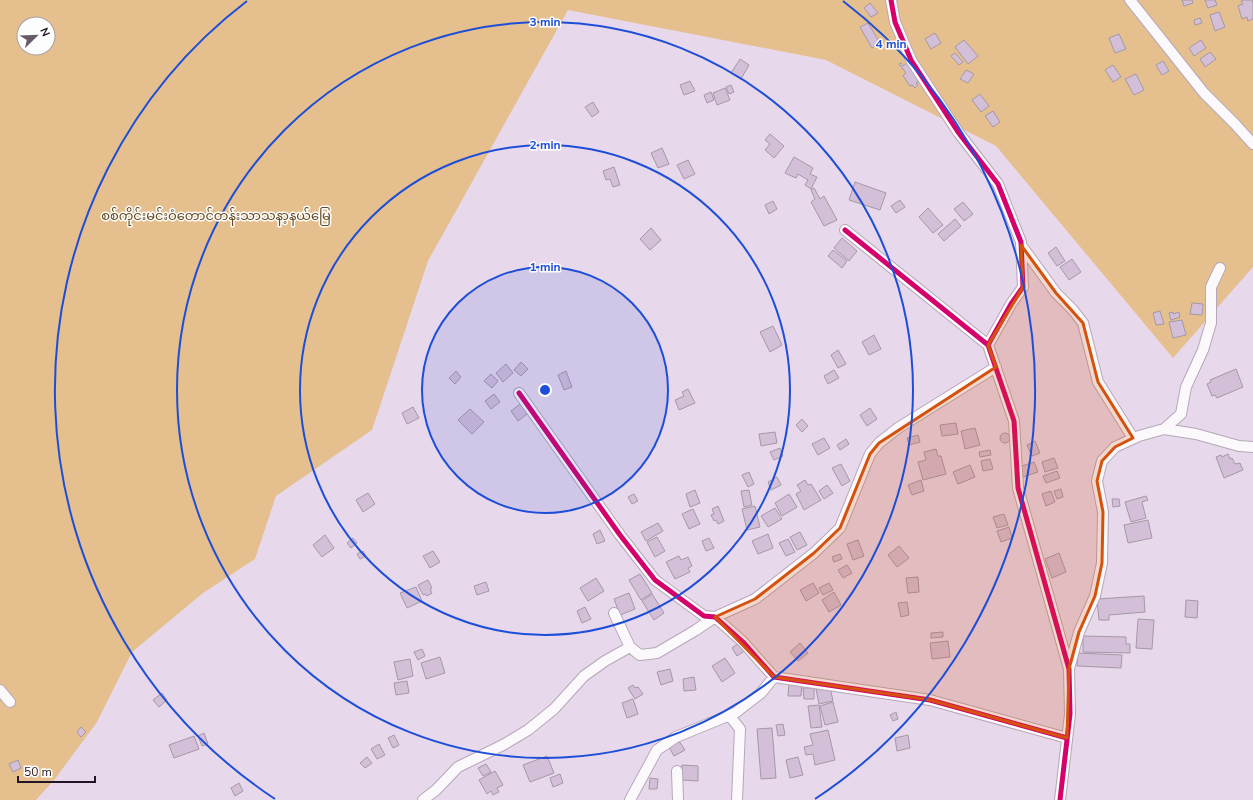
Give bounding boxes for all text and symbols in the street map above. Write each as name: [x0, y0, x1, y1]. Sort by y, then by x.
text: 3 min: [529, 14, 561, 30]
north arrow: [16, 16, 56, 56]
text: N: [36, 26, 53, 39]
text: 4 min: [875, 36, 907, 52]
text: 2 min: [529, 137, 561, 153]
park label: စစ်ကိုင်းမင်းဝံတောင်တန်းသာသနာ့နယ်မြေ: [101, 207, 331, 226]
text: 1 min: [529, 259, 561, 275]
centre of rings: [538, 383, 552, 397]
scale bar: [18, 758, 95, 784]
text: 50 m: [24, 764, 52, 780]

